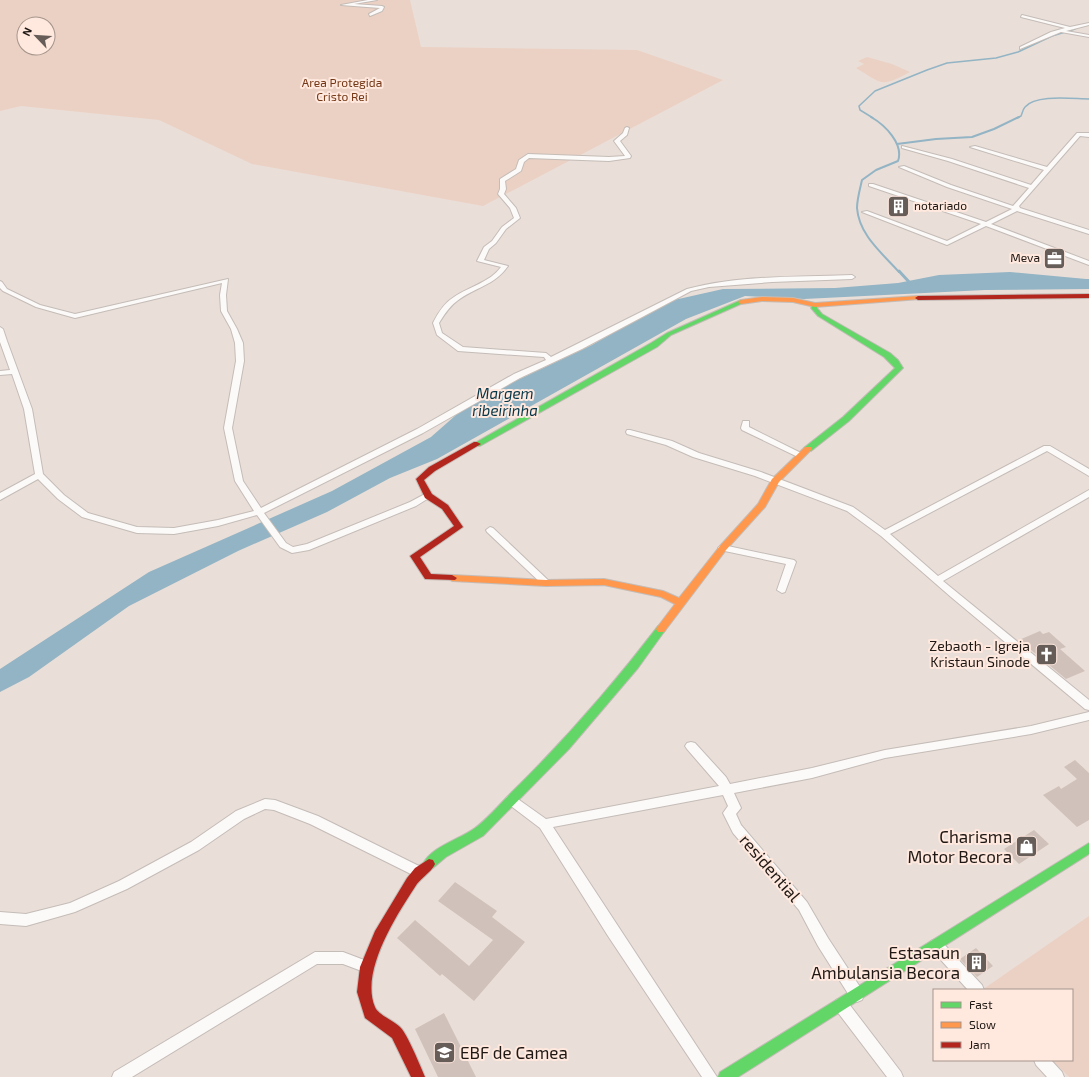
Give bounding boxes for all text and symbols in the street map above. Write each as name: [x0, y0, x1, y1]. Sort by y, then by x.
north arrow: [16, 16, 56, 56]
text: N: [19, 25, 34, 38]
park label: Area Protegida Cristo Rei: [302, 75, 382, 103]
building icon: notariado: [885, 193, 911, 219]
place label: notariado: [914, 198, 967, 212]
office icon: Meva: [1042, 245, 1068, 271]
place label: Meva: [1010, 250, 1040, 264]
water label: Margem ribeirinha: [472, 384, 538, 419]
place label: Zebaoth - Igreja Kristaun Sinode: [929, 637, 1030, 670]
church icon: Zebaoth - Igreja Kristaun Sinode: [1033, 641, 1059, 667]
place label: Charisma Motor Becora: [907, 826, 1012, 866]
street label: residential: [736, 830, 805, 905]
shop icon: Charisma Motor Becora: [1014, 834, 1040, 860]
place label: Estasaun Ambulansia Becora: [811, 942, 960, 982]
building icon: Estasaun Ambulansia Becora: [963, 950, 989, 976]
legend: [933, 989, 1073, 1061]
text: Fast: [969, 997, 993, 1011]
text: Slow: [969, 1017, 996, 1031]
text: Jam: [969, 1037, 990, 1051]
school or university icon: EBF de Camea: [432, 1040, 458, 1066]
place label: EBF de Camea: [460, 1042, 568, 1062]

